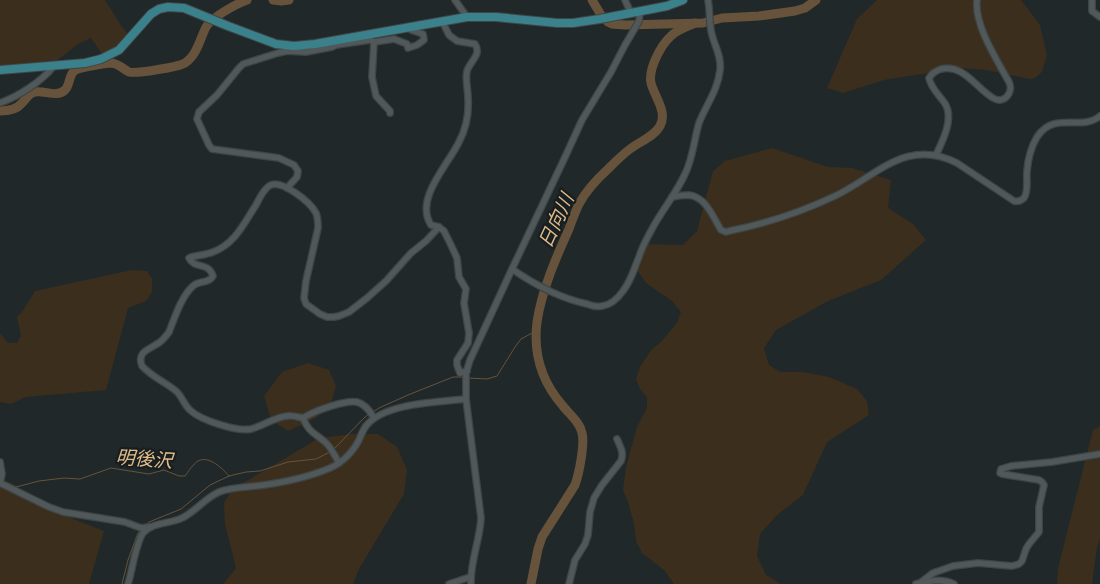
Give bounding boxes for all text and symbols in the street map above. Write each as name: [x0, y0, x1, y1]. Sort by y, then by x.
water label: 日向川: [535, 189, 580, 252]
water label: 明後沢: [115, 447, 176, 474]

